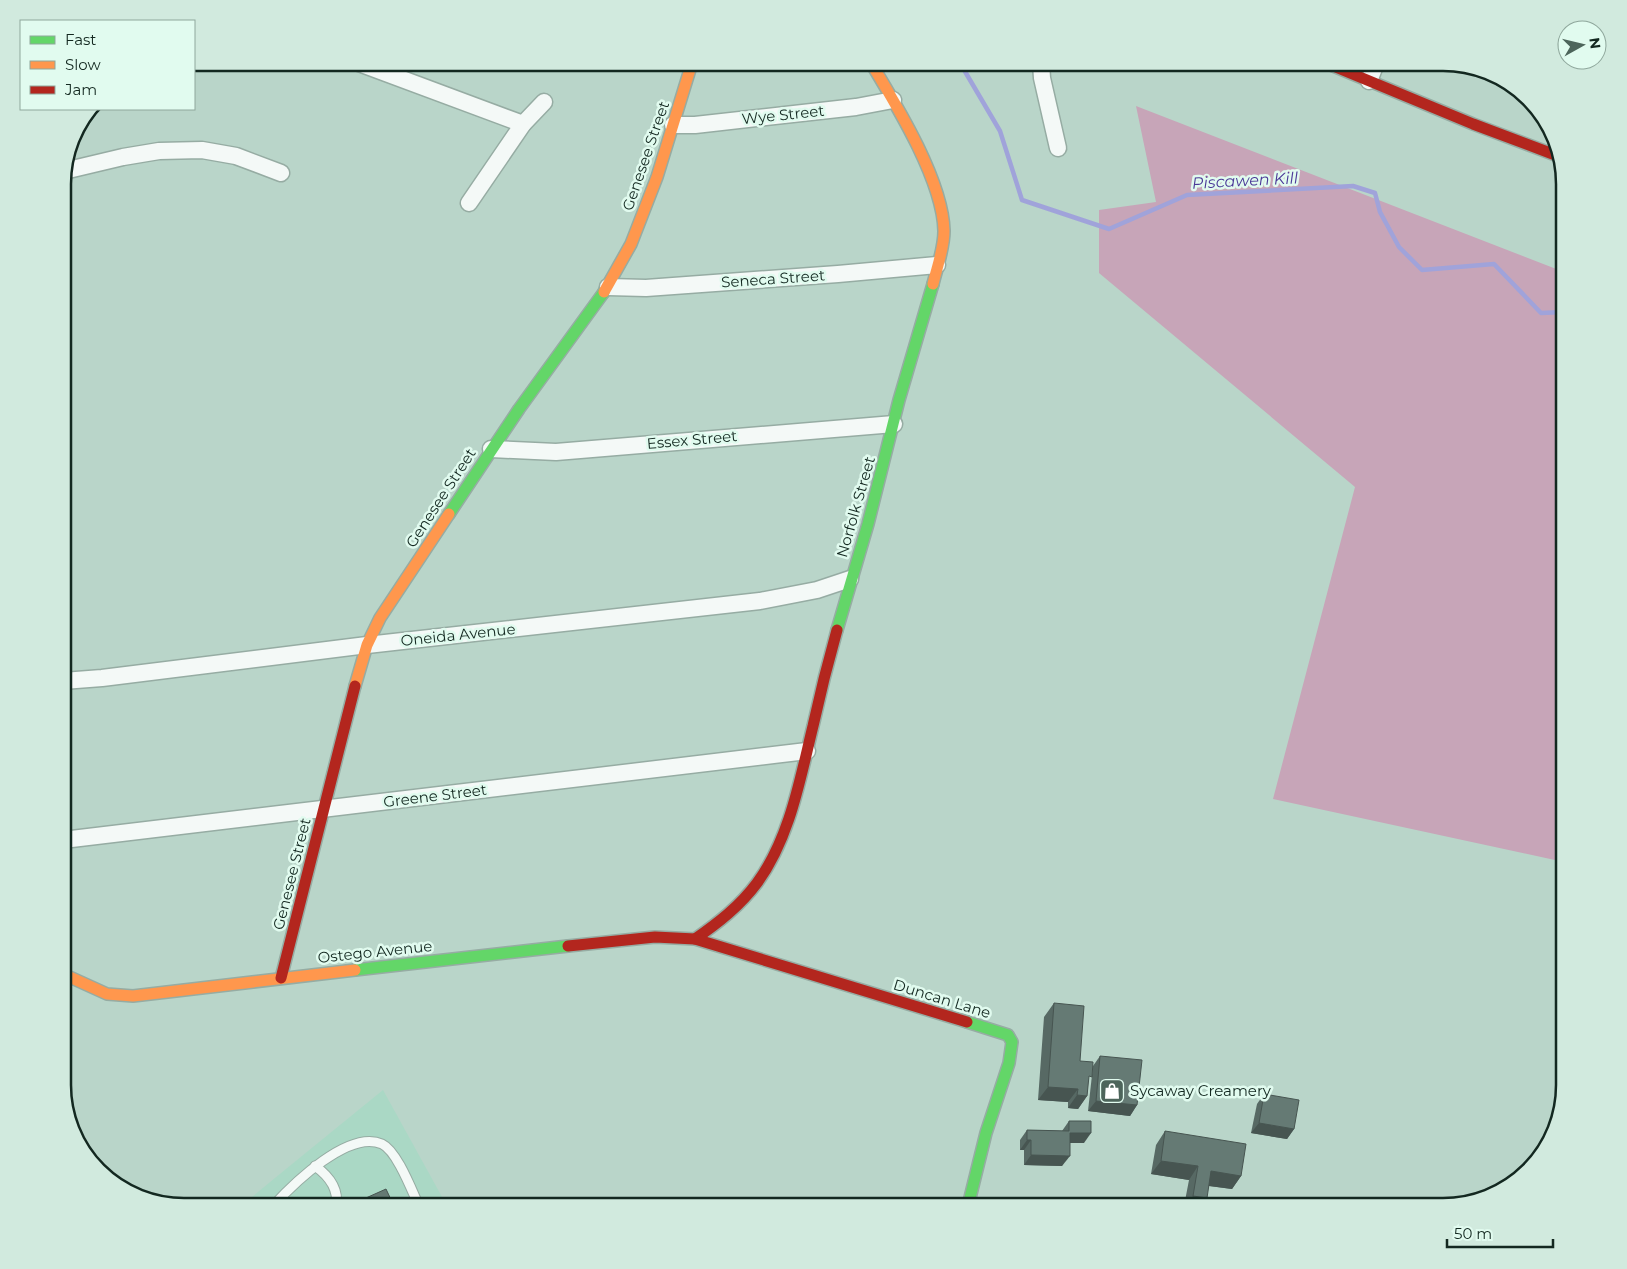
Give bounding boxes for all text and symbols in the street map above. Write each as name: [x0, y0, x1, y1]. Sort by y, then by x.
legend: [20, 20, 195, 110]
north arrow: [1557, 20, 1607, 70]
text: Fast: [65, 30, 96, 49]
text: N: [1585, 36, 1605, 50]
text: Slow: [65, 55, 101, 74]
text: Jam: [64, 80, 97, 99]
street label: Genesee Street: [618, 99, 673, 213]
street label: Wye Street: [741, 101, 825, 128]
water label: Piscawen Kill: [1192, 168, 1299, 193]
street label: Seneca Street: [720, 265, 826, 292]
street label: Essex Street: [646, 426, 738, 453]
street label: Genesee Street: [401, 445, 480, 551]
street label: Norfolk Street: [832, 454, 879, 560]
street label: Oneida Avenue: [400, 619, 516, 650]
street label: Greene Street: [382, 780, 488, 811]
street label: Genesee Street: [268, 816, 315, 932]
street label: Ostego Avenue: [317, 936, 433, 967]
street label: Duncan Lane: [891, 975, 993, 1022]
shop icon: Sycaway Creamery: [1099, 1078, 1125, 1104]
place label: Sycaway Creamery: [1130, 1081, 1272, 1100]
scale bar: [1447, 1216, 1553, 1248]
text: 50 m: [1454, 1224, 1492, 1243]

